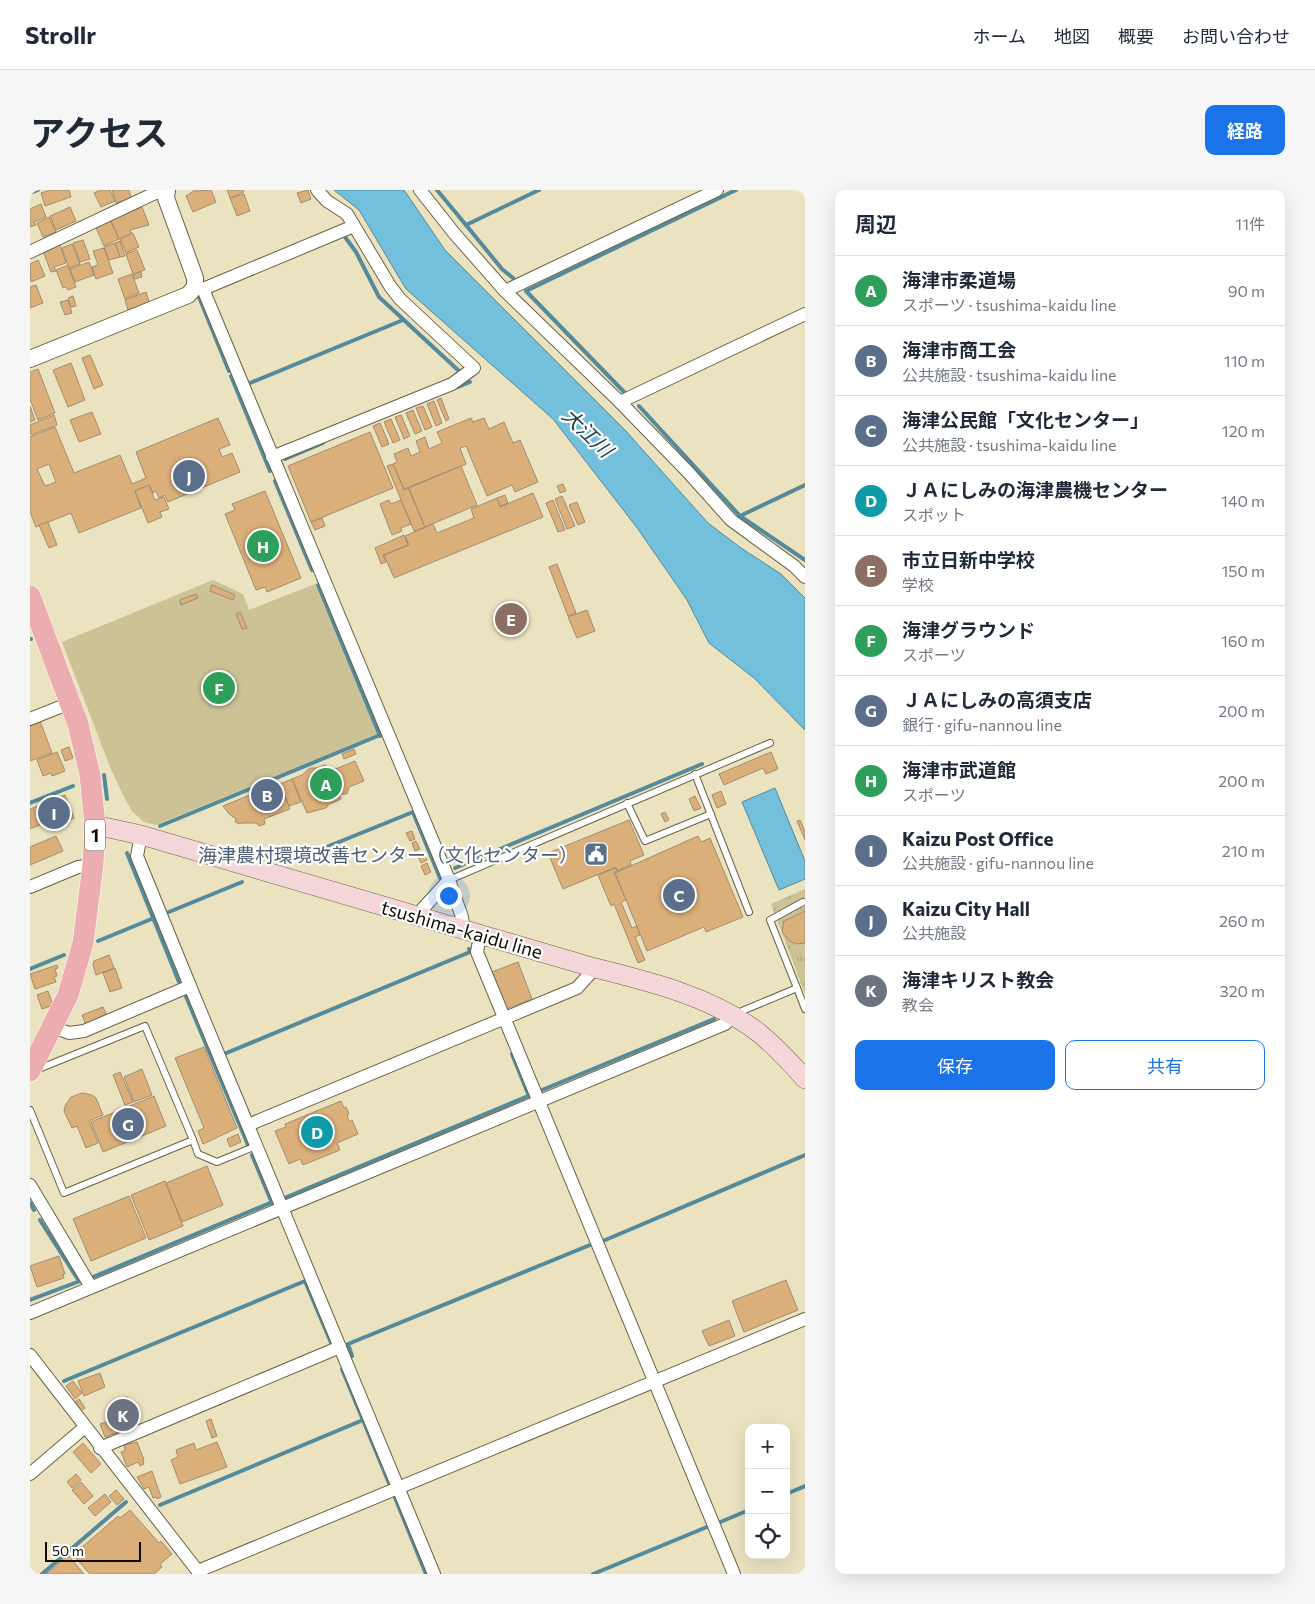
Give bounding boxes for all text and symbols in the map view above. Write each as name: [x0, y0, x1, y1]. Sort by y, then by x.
text: Strollr: [25, 20, 96, 49]
text: ホーム: [973, 25, 1026, 47]
text: 地図: [1054, 25, 1090, 47]
text: 概要: [1118, 25, 1154, 47]
text: お問い合わせ: [1182, 25, 1290, 47]
button: 経路: [1205, 105, 1285, 155]
text: アクセス: [30, 110, 168, 153]
text: 周辺: [855, 211, 897, 236]
text: 11件: [1235, 214, 1265, 233]
text: 海津市柔道場: [902, 268, 1016, 291]
text: A: [865, 281, 877, 300]
text: 90 m: [1228, 281, 1265, 300]
text: スポーツ · tsushima-kaidu line: [902, 295, 1116, 314]
text: 海津市商工会: [902, 338, 1016, 361]
text: B: [866, 351, 876, 370]
text: 110 m: [1224, 351, 1265, 370]
text: 公共施設 · tsushima-kaidu line: [902, 365, 1117, 384]
water label: 大江川: [558, 403, 619, 463]
text: 海津公民館「文化センター」: [902, 408, 1149, 431]
text: C: [866, 421, 876, 440]
text: 120 m: [1222, 421, 1265, 440]
text: 公共施設 · tsushima-kaidu line: [902, 435, 1117, 454]
pin: J: [173, 457, 205, 495]
text: ＪＡにしみの海津農機センター: [902, 478, 1168, 501]
text: D: [865, 491, 877, 510]
text: 140 m: [1221, 491, 1265, 510]
text: スポット: [902, 505, 966, 524]
pin: H: [247, 527, 279, 565]
text: 市立日新中学校: [902, 548, 1035, 571]
text: E: [866, 561, 876, 580]
text: 150 m: [1222, 561, 1265, 580]
text: 学校: [902, 575, 934, 594]
pin: E: [495, 600, 527, 638]
text: 海津グラウンド: [902, 618, 1035, 641]
text: F: [866, 631, 876, 650]
text: 160 m: [1221, 631, 1265, 650]
text: スポーツ: [902, 645, 966, 664]
pin: F: [203, 669, 235, 707]
text: ＪＡにしみの高須支店: [902, 688, 1092, 711]
text: G: [865, 701, 877, 720]
text: 200 m: [1218, 701, 1265, 720]
text: 銀行 · gifu-nannou line: [902, 715, 1062, 734]
text: 海津市武道館: [902, 758, 1016, 781]
pin: A: [310, 765, 342, 803]
text: H: [865, 771, 877, 790]
text: 200 m: [1218, 771, 1265, 790]
pin: B: [251, 776, 283, 814]
text: スポーツ: [902, 785, 966, 804]
pin: I: [38, 794, 70, 832]
road number: 1: [85, 820, 105, 850]
text: Kaizu Post Office: [902, 827, 1054, 850]
public building icon: 海津農村環境改善センター（文化センター）: [583, 841, 609, 867]
text: I: [868, 841, 874, 860]
text: 210 m: [1222, 841, 1265, 860]
place label: 海津農村環境改善センター（文化センター）: [198, 843, 578, 866]
text: 公共施設 · gifu-nannou line: [902, 853, 1094, 872]
pin: C: [663, 876, 695, 914]
your location: [436, 883, 462, 909]
street label: tsushima-kaidu line: [379, 895, 545, 963]
text: Kaizu City Hall: [902, 897, 1030, 920]
text: J: [868, 911, 874, 930]
text: 260 m: [1219, 911, 1265, 930]
text: 公共施設: [902, 923, 966, 942]
text: 海津キリスト教会: [902, 968, 1054, 991]
text: K: [865, 981, 877, 1000]
text: 320 m: [1220, 981, 1265, 1000]
text: 教会: [902, 995, 934, 1014]
button: 保存: [855, 1040, 1055, 1090]
button: 共有: [1065, 1040, 1265, 1090]
pin: G: [112, 1105, 144, 1143]
pin: D: [301, 1113, 333, 1151]
pin: K: [107, 1396, 139, 1434]
map controls: [745, 1424, 790, 1559]
button: +: [745, 1424, 790, 1469]
button: −: [745, 1469, 790, 1514]
button: locate: [745, 1514, 790, 1559]
scale bar: [45, 1539, 141, 1562]
text: 50 m: [52, 1542, 84, 1559]

